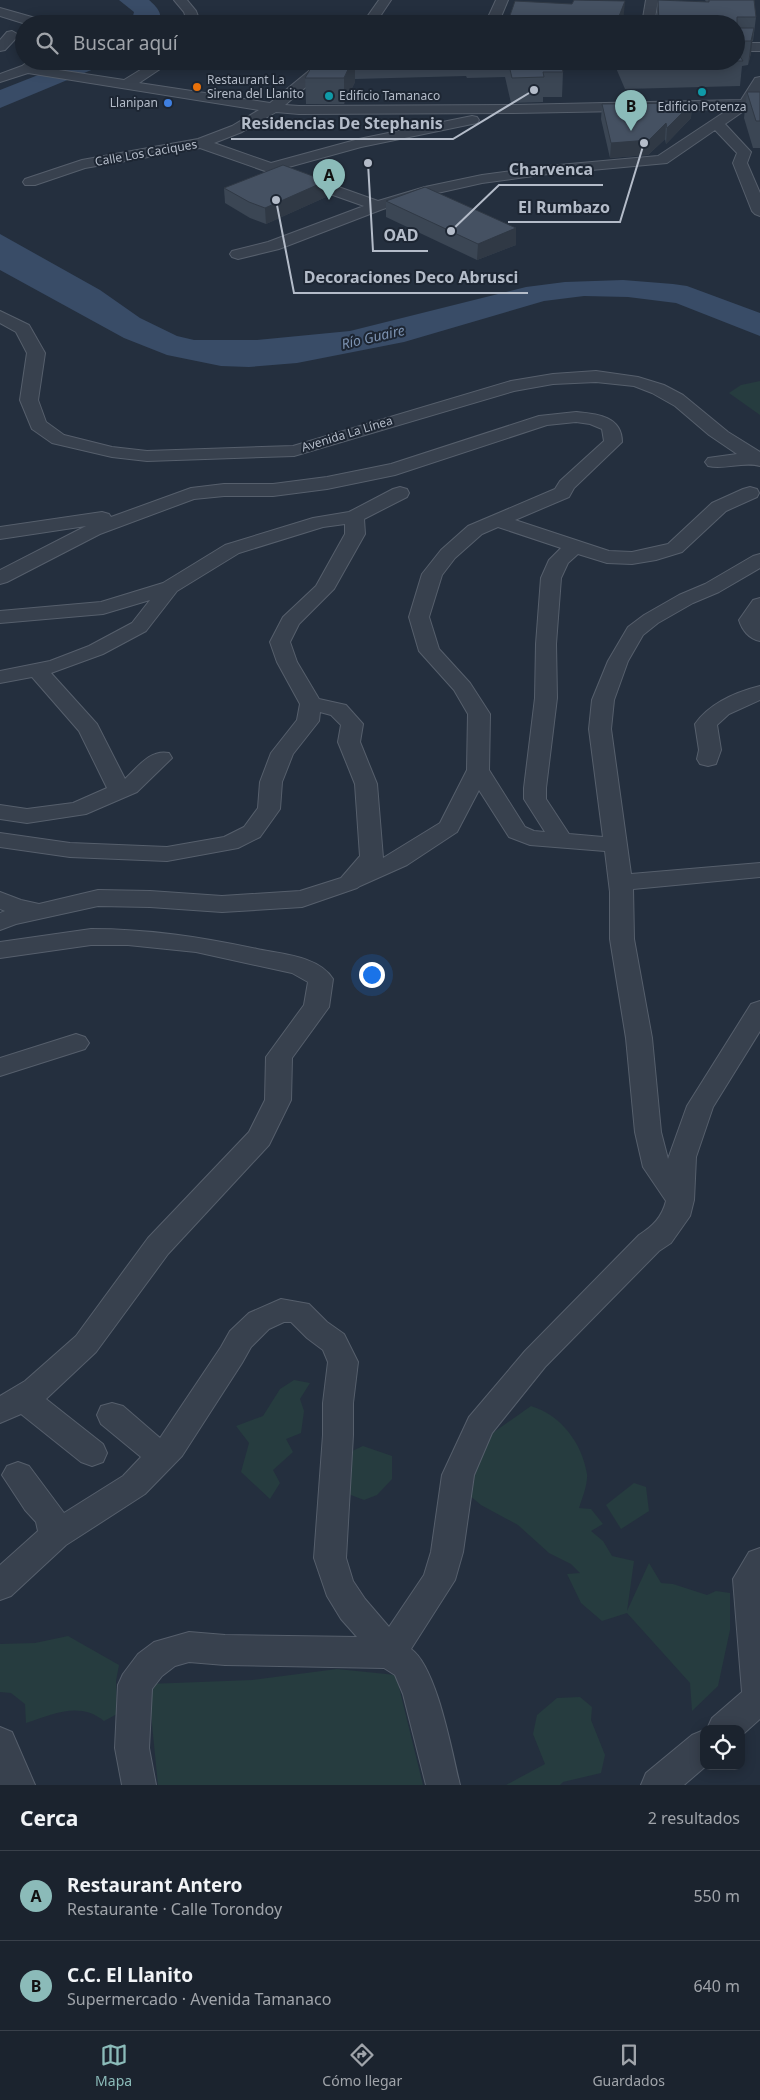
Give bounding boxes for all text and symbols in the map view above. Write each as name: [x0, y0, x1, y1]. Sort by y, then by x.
search box: [15, 15, 745, 70]
icon: search: [33, 29, 61, 57]
text: Buscar aquí: [73, 30, 178, 56]
place label: Restaurant La Sirena del Llanito: [207, 71, 304, 102]
marker: Restaurant La Sirena del Llanito: [191, 81, 203, 93]
marker: Edificio Potenza: [696, 86, 708, 98]
place label: Edificio Tamanaco: [339, 87, 440, 104]
marker: Edificio Tamanaco: [323, 90, 335, 102]
pin: B: [615, 90, 647, 131]
place label: Llanipan: [110, 94, 158, 111]
marker: Llanipan: [162, 97, 174, 109]
place label: Edificio Potenza: [657, 98, 747, 115]
callout: Residencias De Stephanis: [231, 108, 453, 139]
text: Residencias De Stephanis: [241, 112, 443, 134]
street label: Calle Los Caciques: [94, 135, 199, 170]
callout: Charvenca: [499, 154, 603, 185]
text: Charvenca: [509, 158, 593, 180]
pin: A: [313, 159, 345, 200]
callout: El Rumbazo: [508, 191, 620, 222]
text: El Rumbazo: [518, 196, 610, 218]
callout: OAD: [373, 220, 428, 251]
text: OAD: [383, 224, 419, 246]
callout: Decoraciones Deco Abrusci: [294, 262, 528, 293]
text: Decoraciones Deco Abrusci: [304, 266, 518, 288]
water label: Río Guaire: [339, 320, 407, 353]
street label: Avenida La Línea: [299, 412, 395, 455]
your location: [359, 962, 385, 988]
map controls: [700, 1725, 745, 1770]
button: locate: [700, 1725, 745, 1770]
text: Cerca: [20, 1804, 78, 1832]
text: 2 resultados: [648, 1807, 740, 1829]
text: Restaurant Antero: [67, 1872, 242, 1898]
text: A: [30, 1885, 42, 1907]
text: 550 m: [693, 1885, 740, 1907]
text: Restaurante · Calle Torondoy: [67, 1898, 282, 1920]
text: C.C. El Llanito: [67, 1962, 193, 1988]
text: B: [31, 1975, 41, 1997]
text: 640 m: [693, 1975, 740, 1997]
text: Supermercado · Avenida Tamanaco: [67, 1988, 331, 2010]
tab: Mapa: [95, 2041, 132, 2090]
tab: Cómo llegar: [322, 2041, 402, 2090]
tab: Guardados: [592, 2041, 665, 2090]

